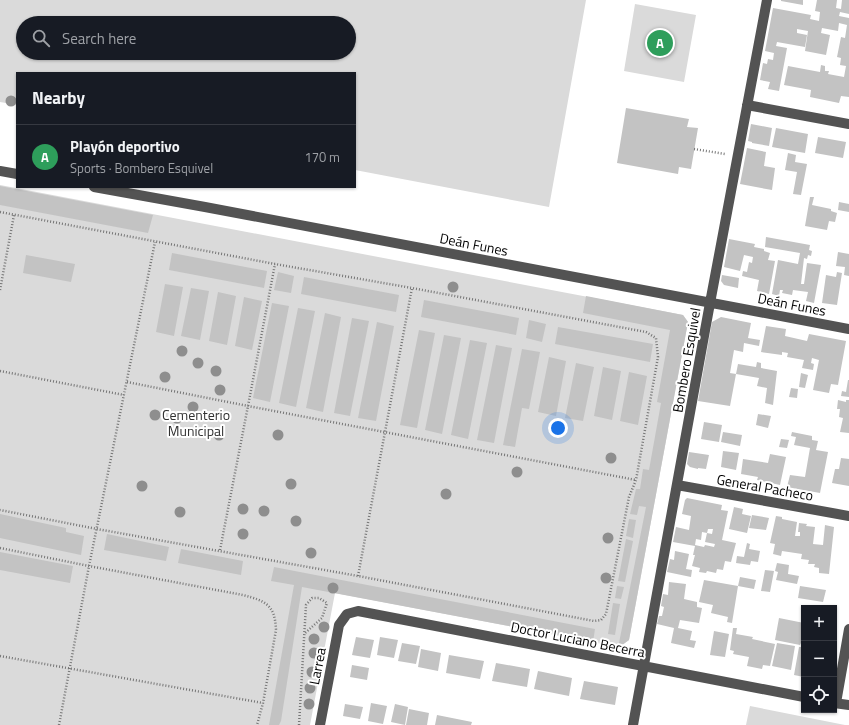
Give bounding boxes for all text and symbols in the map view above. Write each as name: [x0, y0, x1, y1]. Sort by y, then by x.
search box: [16, 16, 356, 60]
icon: search: [30, 27, 52, 49]
text: Search here: [62, 27, 136, 50]
pin: A: [647, 28, 673, 58]
text: Nearby: [32, 85, 85, 111]
text: Playón deportivo: [70, 135, 180, 158]
text: A: [41, 147, 49, 167]
text: 170 m: [304, 147, 340, 167]
text: Sports · Bombero Esquivel: [70, 158, 213, 178]
street label: Deán Funes: [438, 227, 510, 261]
street label: Deán Funes: [756, 287, 828, 321]
street label: Bombero Esquivel: [666, 306, 706, 414]
park label: Cementerio Municipal: [162, 404, 230, 441]
your location: [548, 418, 568, 438]
street label: General Pacheco: [715, 468, 815, 506]
map controls: [801, 605, 837, 713]
button: +: [801, 605, 837, 641]
street label: Doctor Luciano Becerra: [509, 616, 647, 662]
button: −: [801, 641, 837, 677]
street label: Larrea: [303, 646, 331, 686]
button: locate: [801, 677, 837, 713]

